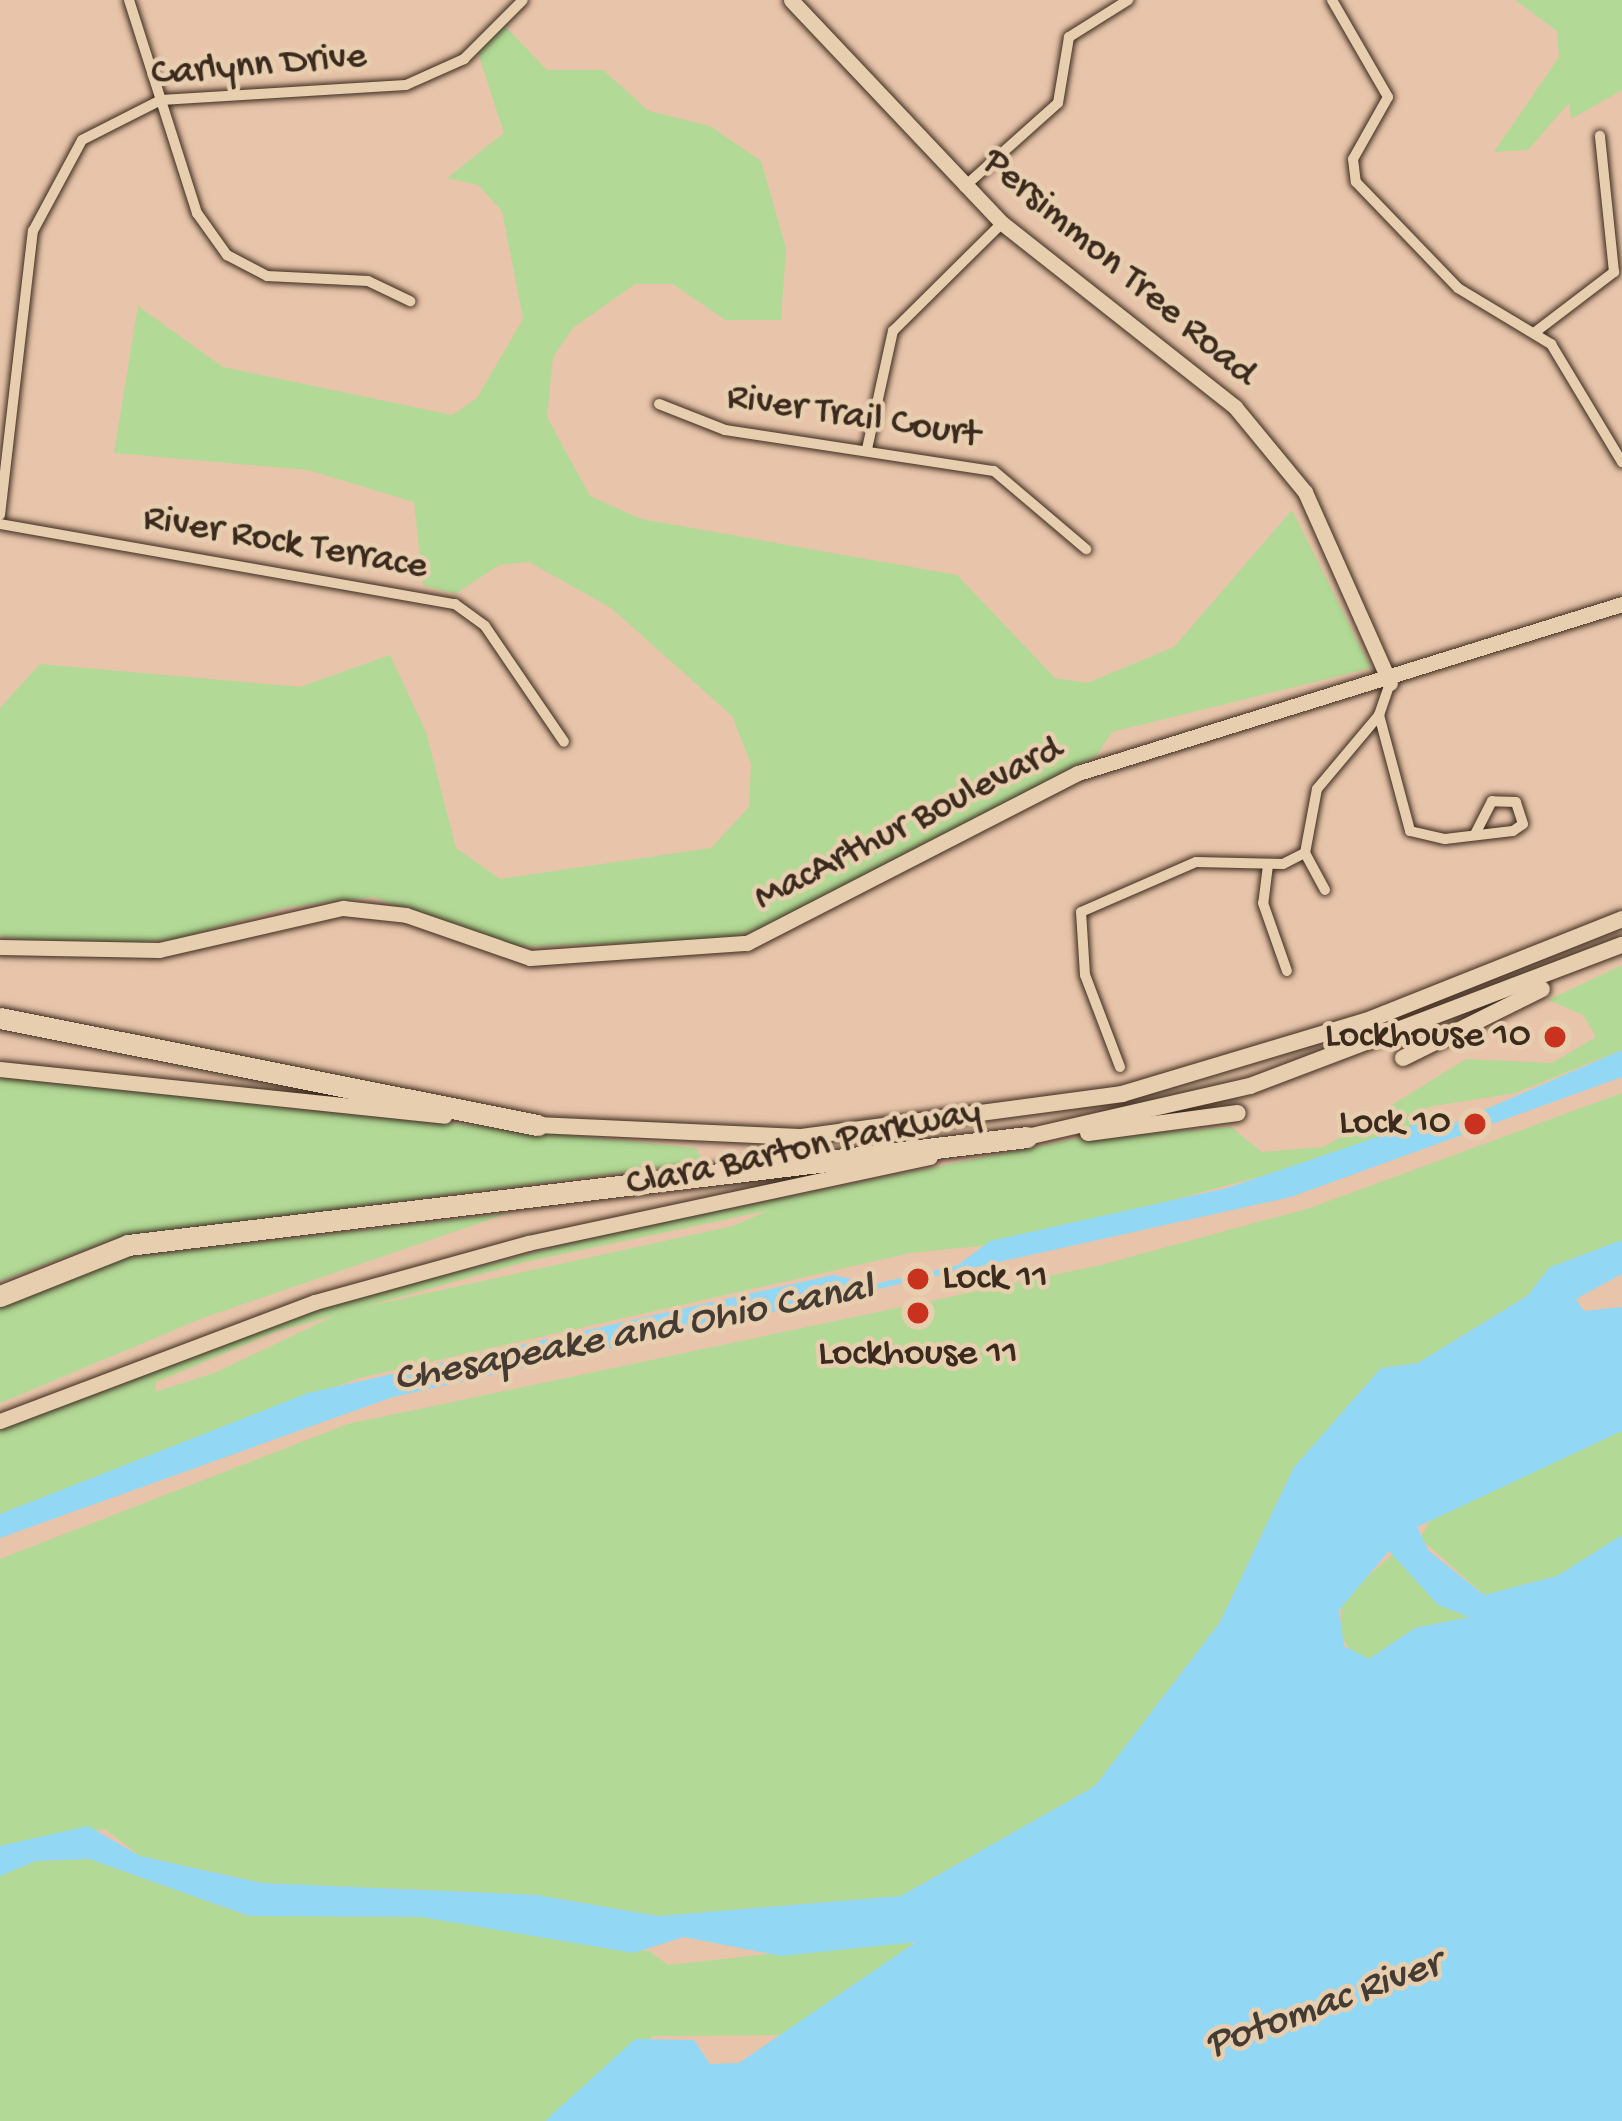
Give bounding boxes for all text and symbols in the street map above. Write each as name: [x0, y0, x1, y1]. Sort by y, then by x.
street label: Carlynn Drive: [150, 34, 368, 100]
street label: Persimmon Tree Road: [971, 140, 1265, 398]
street label: River Trail Court: [723, 375, 983, 461]
street label: River Rock Terrace: [139, 496, 431, 592]
street label: MacArthur Boulevard: [747, 727, 1071, 923]
place label: Lockhouse 10: [1325, 1014, 1531, 1060]
marker: Lockhouse 10: [1542, 1024, 1568, 1050]
street label: Clara Barton Parkway: [623, 1090, 985, 1210]
place label: Lock 10: [1339, 1101, 1451, 1147]
marker: Lock 10: [1462, 1111, 1488, 1137]
place label: Lock 11: [942, 1256, 1048, 1302]
water label: Chesapeake and Ohio Canal: [390, 1265, 878, 1407]
marker: Lock 11: [905, 1266, 931, 1292]
marker: Lockhouse 11: [905, 1300, 931, 1326]
place label: Lockhouse 11: [818, 1332, 1018, 1378]
water label: Potomac River: [1199, 1941, 1449, 2073]

